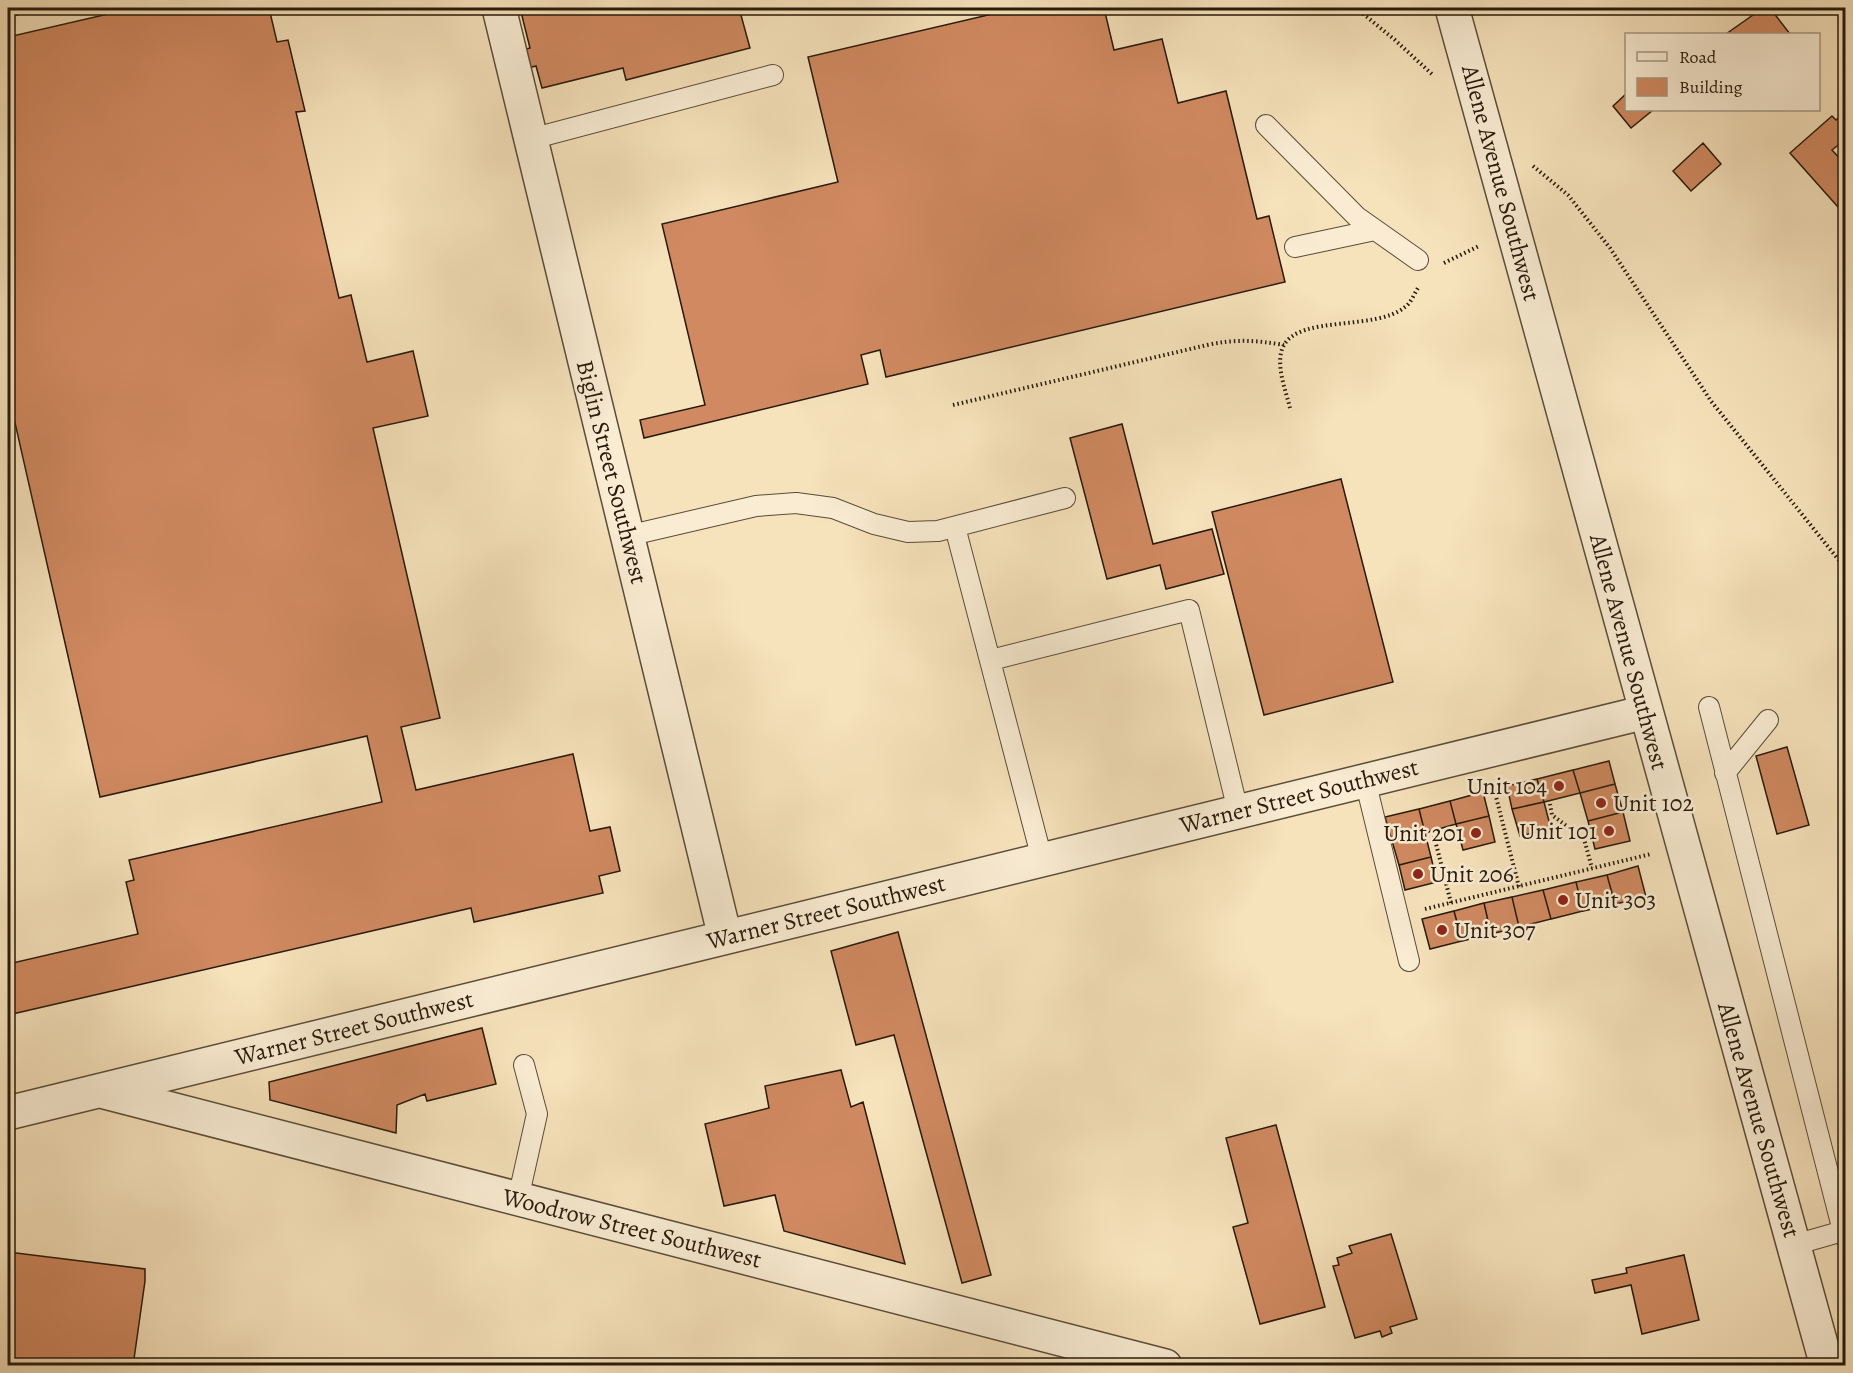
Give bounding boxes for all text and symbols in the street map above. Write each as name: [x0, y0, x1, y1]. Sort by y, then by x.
legend: [1625, 33, 1820, 111]
text: Road: [1679, 45, 1717, 69]
street label: Allene Avenue Southwest: [1454, 60, 1548, 305]
text: Building: [1679, 75, 1743, 99]
street label: Biglin Street Southwest: [569, 357, 655, 587]
street label: Allene Avenue Southwest: [1582, 529, 1676, 774]
street label: Warner Street Southwest: [1175, 751, 1422, 841]
place label: Unit 104: [1467, 770, 1547, 802]
marker: Unit 104: [1552, 779, 1566, 793]
place label: Unit 102: [1613, 787, 1694, 819]
marker: Unit 102: [1594, 796, 1608, 810]
place label: Unit 101: [1519, 815, 1597, 847]
place label: Unit 201: [1383, 817, 1464, 849]
marker: Unit 101: [1602, 824, 1616, 838]
marker: Unit 201: [1469, 826, 1483, 840]
place label: Unit 206: [1430, 858, 1514, 890]
street label: Warner Street Southwest: [702, 867, 949, 957]
marker: Unit 206: [1411, 867, 1425, 881]
place label: Unit 303: [1575, 884, 1656, 916]
marker: Unit 303: [1556, 893, 1570, 907]
place label: Unit 307: [1454, 914, 1536, 946]
marker: Unit 307: [1435, 923, 1449, 937]
street label: Warner Street Southwest: [230, 983, 477, 1073]
street label: Allene Avenue Southwest: [1710, 998, 1808, 1241]
street label: Woodrow Street Southwest: [498, 1180, 765, 1276]

